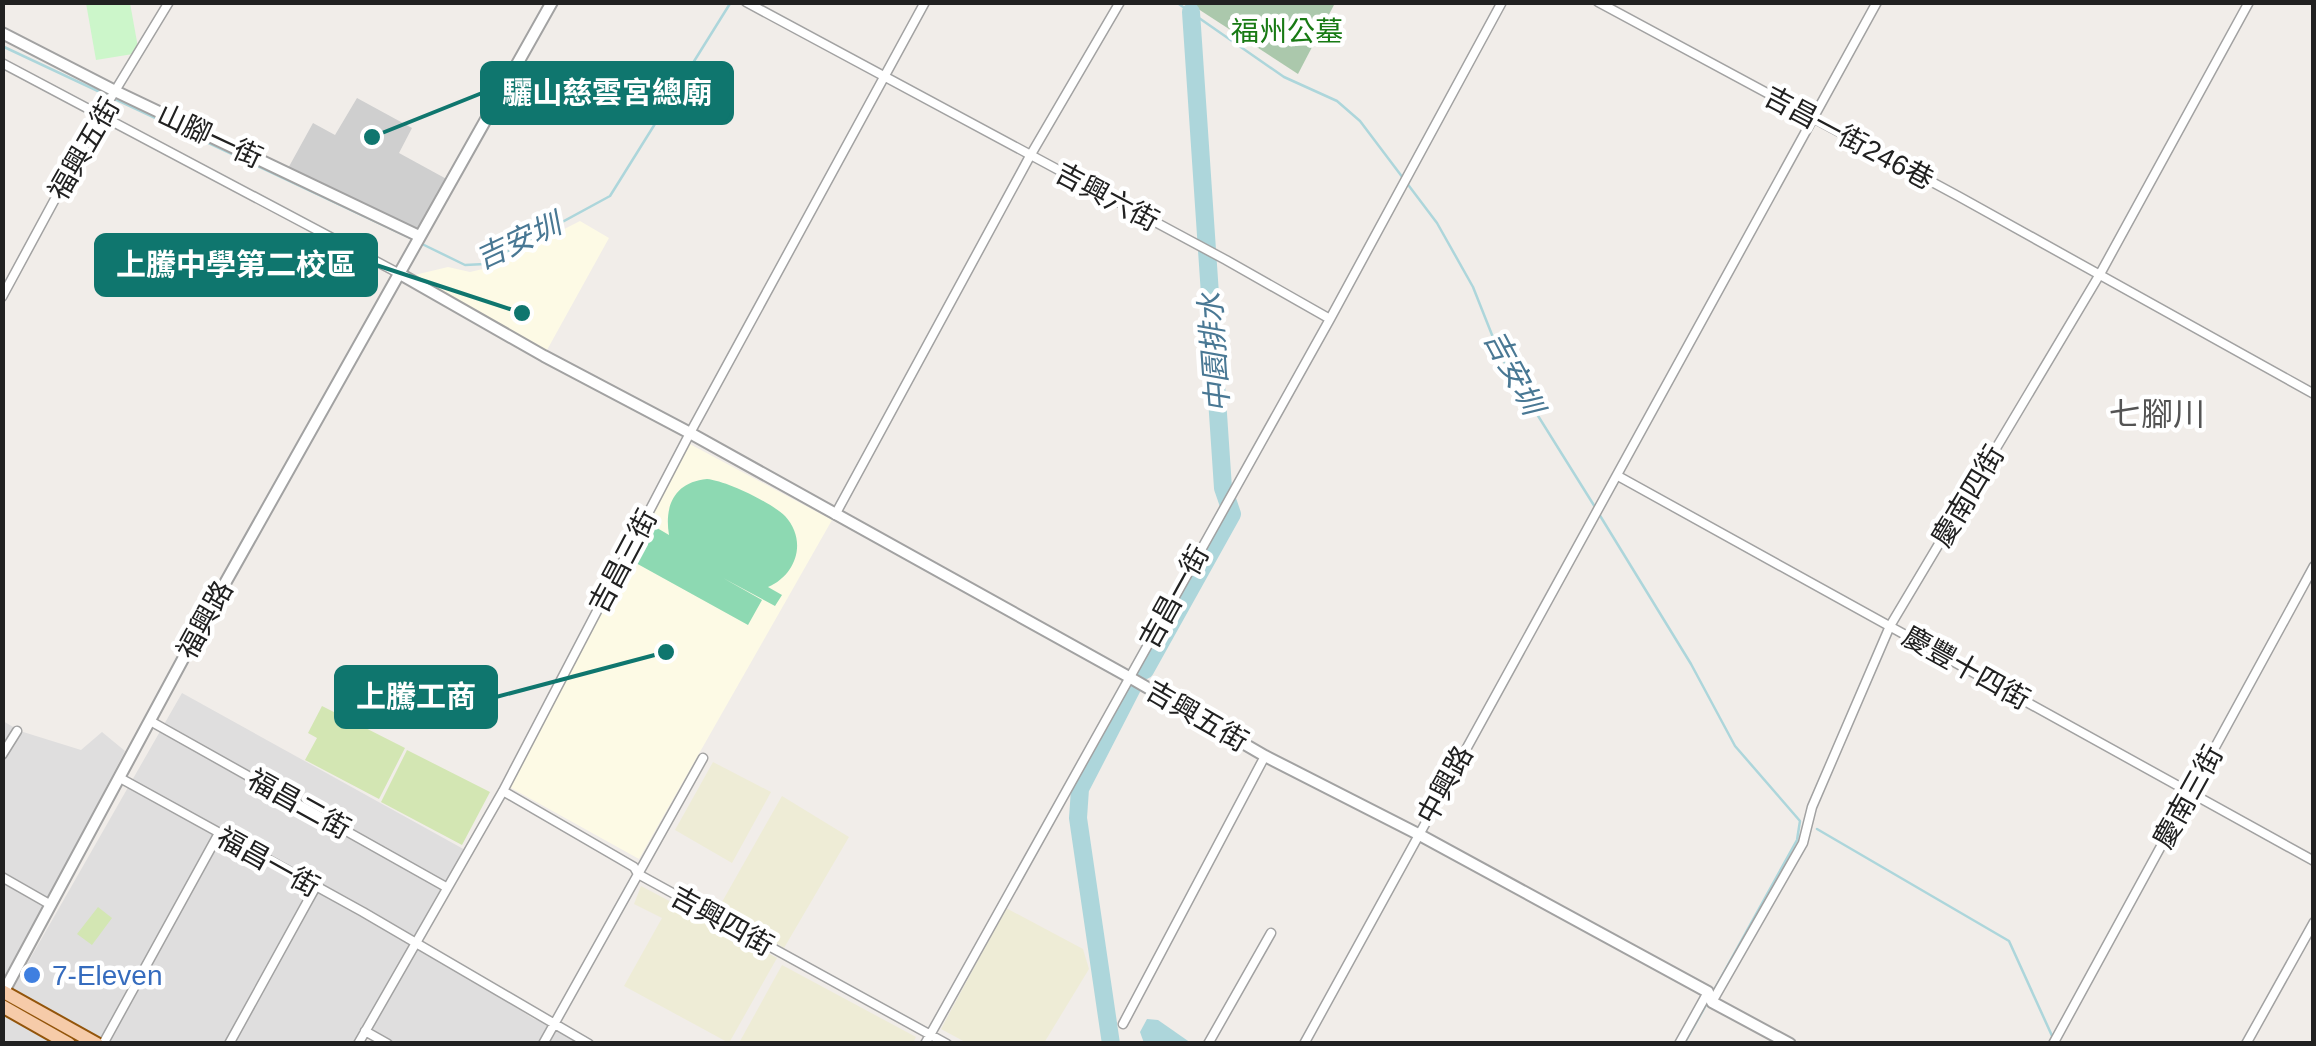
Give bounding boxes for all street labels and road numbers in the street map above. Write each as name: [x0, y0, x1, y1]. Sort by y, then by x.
street label: 吉昌一街246巷: [1759, 80, 1939, 196]
street label: 福興五街: [43, 93, 125, 205]
street label: 山腳一街: [153, 98, 267, 174]
street label: 吉興六街: [1050, 157, 1164, 237]
street label: 慶南四街: [1926, 440, 2010, 552]
street label: 吉昌三街: [583, 504, 663, 618]
street label: 吉昌一街: [1133, 540, 1215, 654]
street label: 福興路: [171, 576, 239, 664]
street label: 慶豐十四街: [1897, 621, 2035, 715]
street label: 吉興五街: [1141, 675, 1253, 757]
street label: 慶南三街: [2147, 740, 2229, 854]
street label: 中興路: [1411, 741, 1479, 829]
street label: 福昌二街: [242, 763, 356, 845]
street label: 福昌一街: [211, 821, 325, 903]
street label: 吉興四街: [665, 880, 779, 962]

